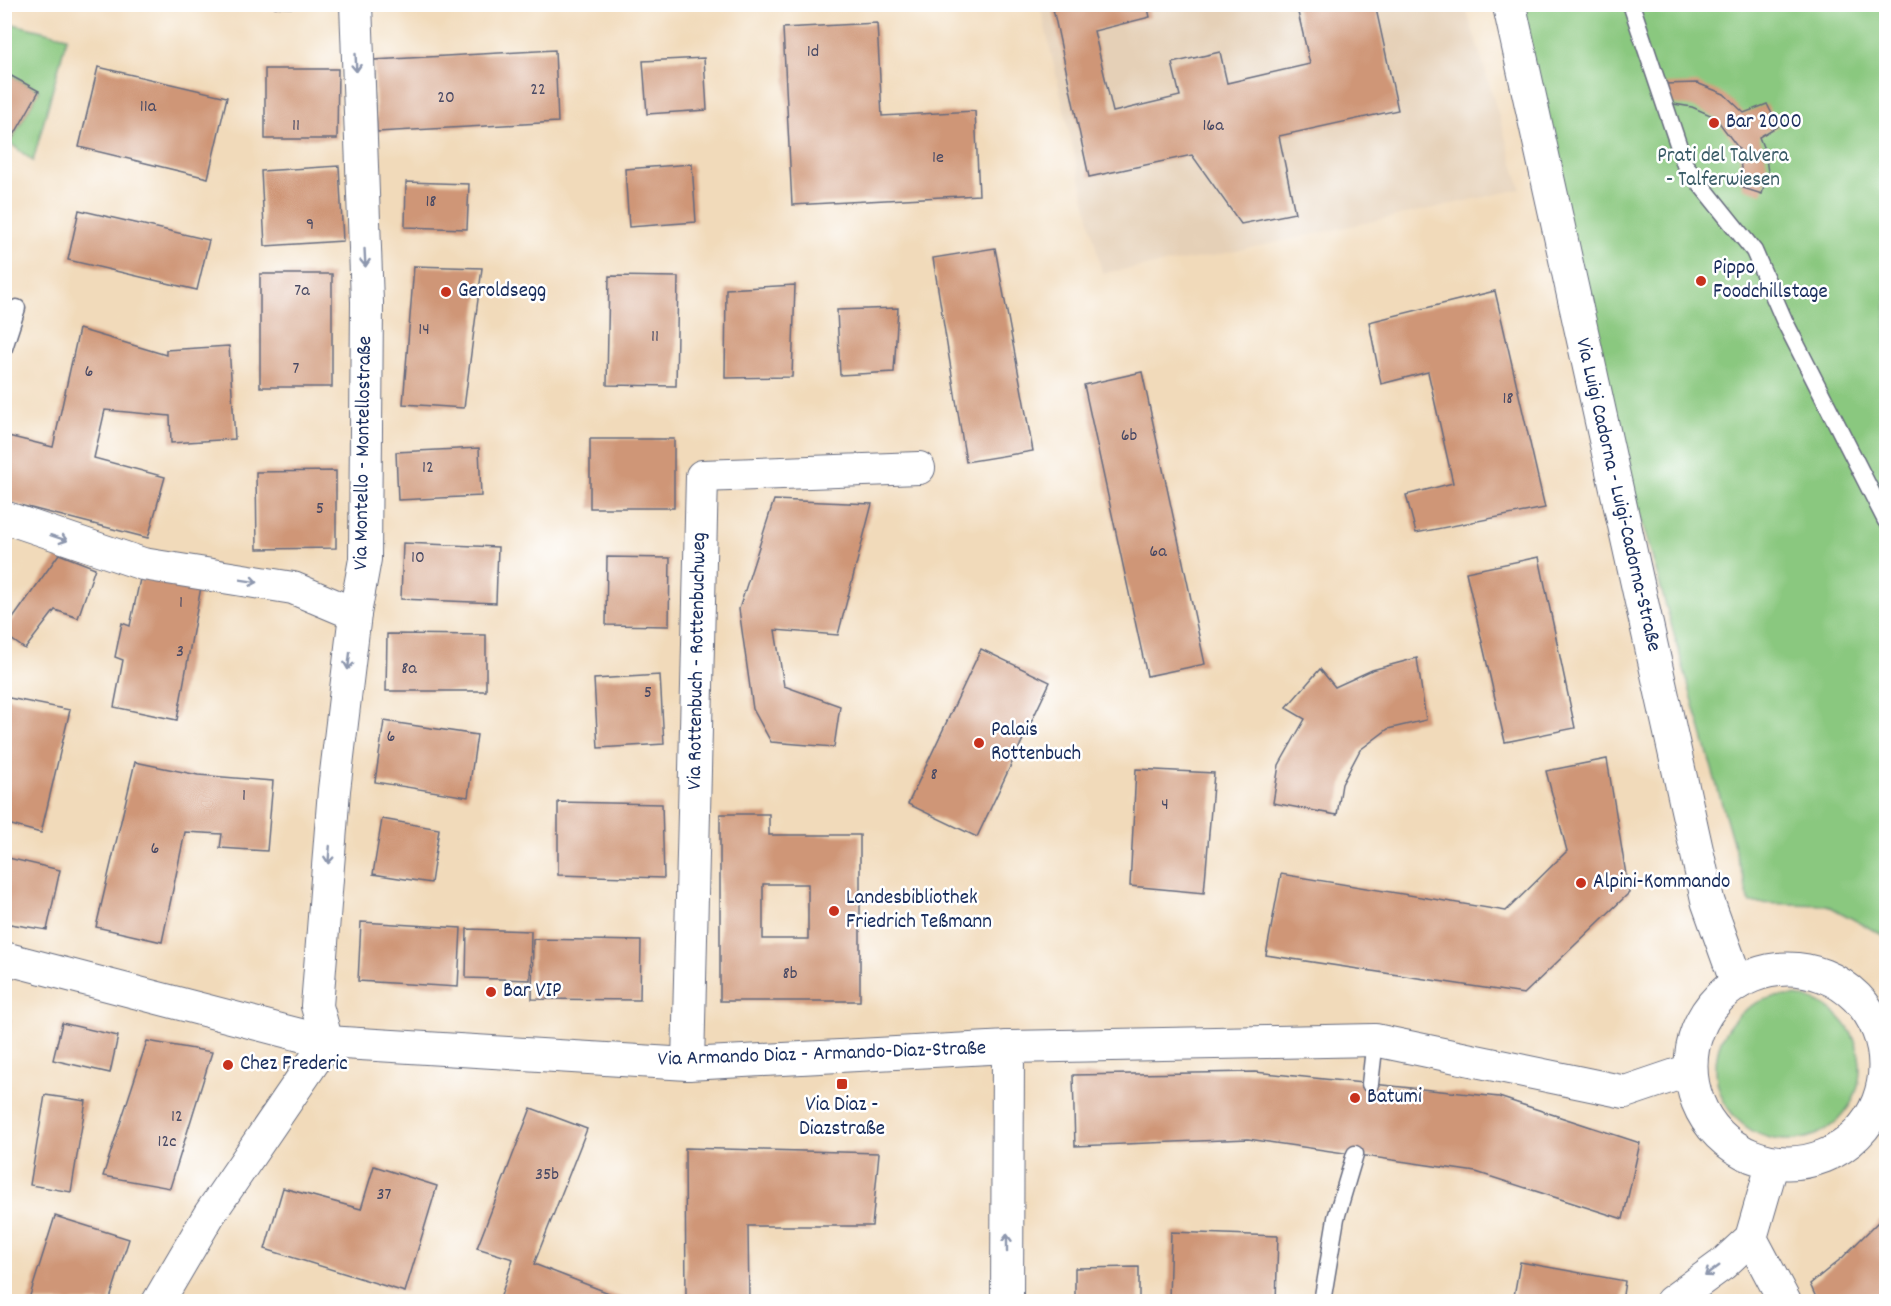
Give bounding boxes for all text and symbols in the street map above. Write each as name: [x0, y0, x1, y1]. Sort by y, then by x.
house number: 1d: [807, 40, 819, 65]
one-way arrow: [351, 52, 362, 72]
house number: 22: [530, 78, 546, 103]
house number: 20: [437, 86, 455, 111]
house number: 11a: [140, 95, 157, 120]
place label: Bar 2000: [1726, 108, 1802, 138]
house number: 11: [292, 114, 300, 139]
house number: 16a: [1202, 114, 1224, 139]
marker: Bar 2000: [1707, 116, 1721, 130]
park label: Prati del Talvera - Talferwiesen: [1657, 142, 1790, 196]
house number: 1e: [932, 146, 944, 171]
house number: 18: [425, 190, 437, 215]
house number: 9: [306, 213, 314, 238]
one-way arrow: [360, 247, 371, 267]
place label: Pippo Foodchillstage: [1713, 254, 1828, 308]
marker: Pippo Foodchillstage: [1694, 274, 1708, 288]
place label: Geroldsegg: [458, 277, 546, 307]
house number: 7a: [294, 279, 310, 304]
marker: Geroldsegg: [439, 285, 453, 299]
house number: 14: [418, 318, 430, 343]
house number: 11: [651, 325, 659, 350]
street label: Via Luigi Cadorna - Luigi-Cadorna-Straße: [1566, 335, 1668, 655]
street label: Via Montello - Montellostraße: [347, 336, 381, 570]
house number: 7: [293, 357, 300, 382]
house number: 6: [85, 360, 93, 385]
house number: 18: [1502, 387, 1514, 412]
house number: 6b: [1121, 424, 1138, 449]
house number: 12: [422, 456, 434, 481]
house number: 5: [316, 497, 324, 522]
street label: Via Rottenbuch - Rottenbuchweg: [681, 532, 715, 790]
one-way arrow: [49, 533, 68, 544]
house number: 6a: [1149, 540, 1167, 565]
house number: 10: [411, 546, 425, 571]
one-way arrow: [238, 576, 258, 587]
house number: 1: [179, 591, 183, 616]
house number: 3: [176, 640, 184, 665]
one-way arrow: [343, 651, 354, 671]
house number: 8a: [401, 657, 417, 682]
house number: 5: [644, 681, 652, 706]
place label: Palais Rottenbuch: [991, 716, 1081, 770]
house number: 6: [387, 725, 395, 750]
marker: Palais Rottenbuch: [972, 736, 986, 750]
house number: 8: [930, 763, 938, 788]
house number: 1: [242, 784, 246, 809]
house number: 4: [1161, 793, 1169, 818]
house number: 6: [151, 837, 159, 862]
one-way arrow: [323, 845, 334, 865]
place label: Alpini-Kommando: [1593, 868, 1730, 898]
marker: Alpini-Kommando: [1574, 876, 1588, 890]
place label: Landesbibliothek Friedrich Teßmann: [846, 884, 992, 938]
marker: Landesbibliothek Friedrich Teßmann: [827, 904, 841, 918]
house number: 8b: [782, 962, 798, 987]
place label: Bar VIP: [503, 977, 562, 1007]
marker: Bar VIP: [484, 985, 498, 999]
street label: Via Armando Diaz - Armando-Diaz-Straße: [657, 1034, 987, 1076]
place label: Chez Frederic: [240, 1050, 348, 1080]
marker: Chez Frederic: [221, 1058, 235, 1072]
marker: Via Diaz - Diazstraße: [835, 1077, 849, 1091]
place label: Batumi: [1367, 1083, 1422, 1113]
place label: Via Diaz - Diazstraße: [799, 1091, 885, 1145]
marker: Batumi: [1348, 1091, 1362, 1105]
house number: 12: [171, 1105, 183, 1130]
house number: 12c: [157, 1130, 177, 1155]
house number: 35b: [535, 1163, 559, 1188]
house number: 37: [377, 1183, 392, 1208]
one-way arrow: [1001, 1234, 1013, 1254]
one-way arrow: [1705, 1265, 1721, 1278]

